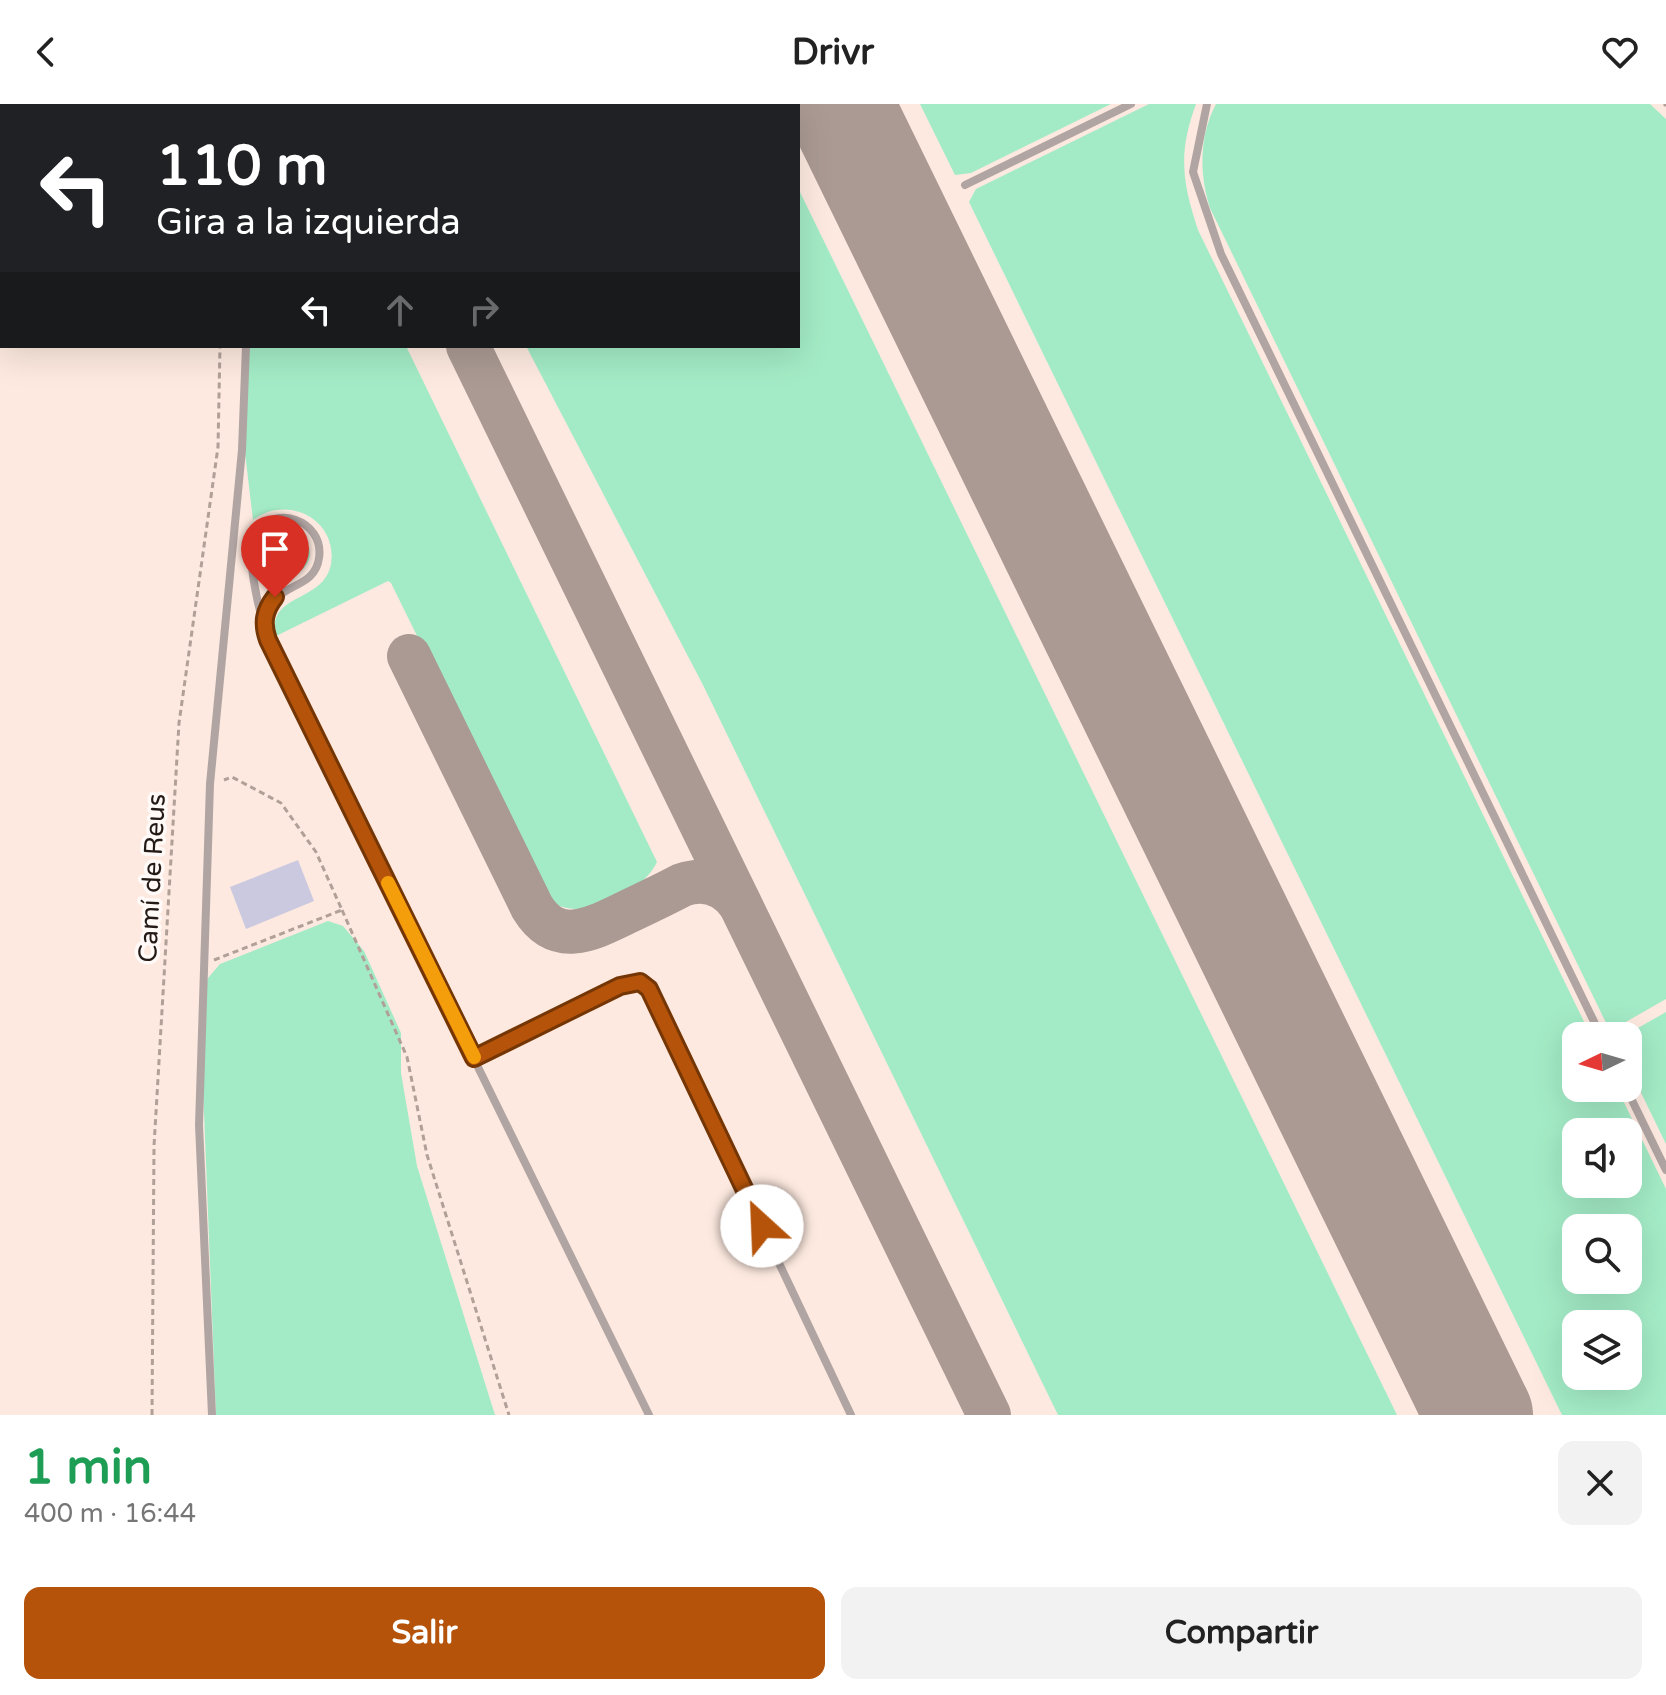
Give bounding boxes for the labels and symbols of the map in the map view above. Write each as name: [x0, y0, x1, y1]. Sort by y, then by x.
pin: [241, 515, 309, 597]
street label: Camí de Reus: [132, 793, 172, 963]
north arrow: [1562, 1022, 1642, 1102]
position arrow: [720, 1184, 804, 1268]

